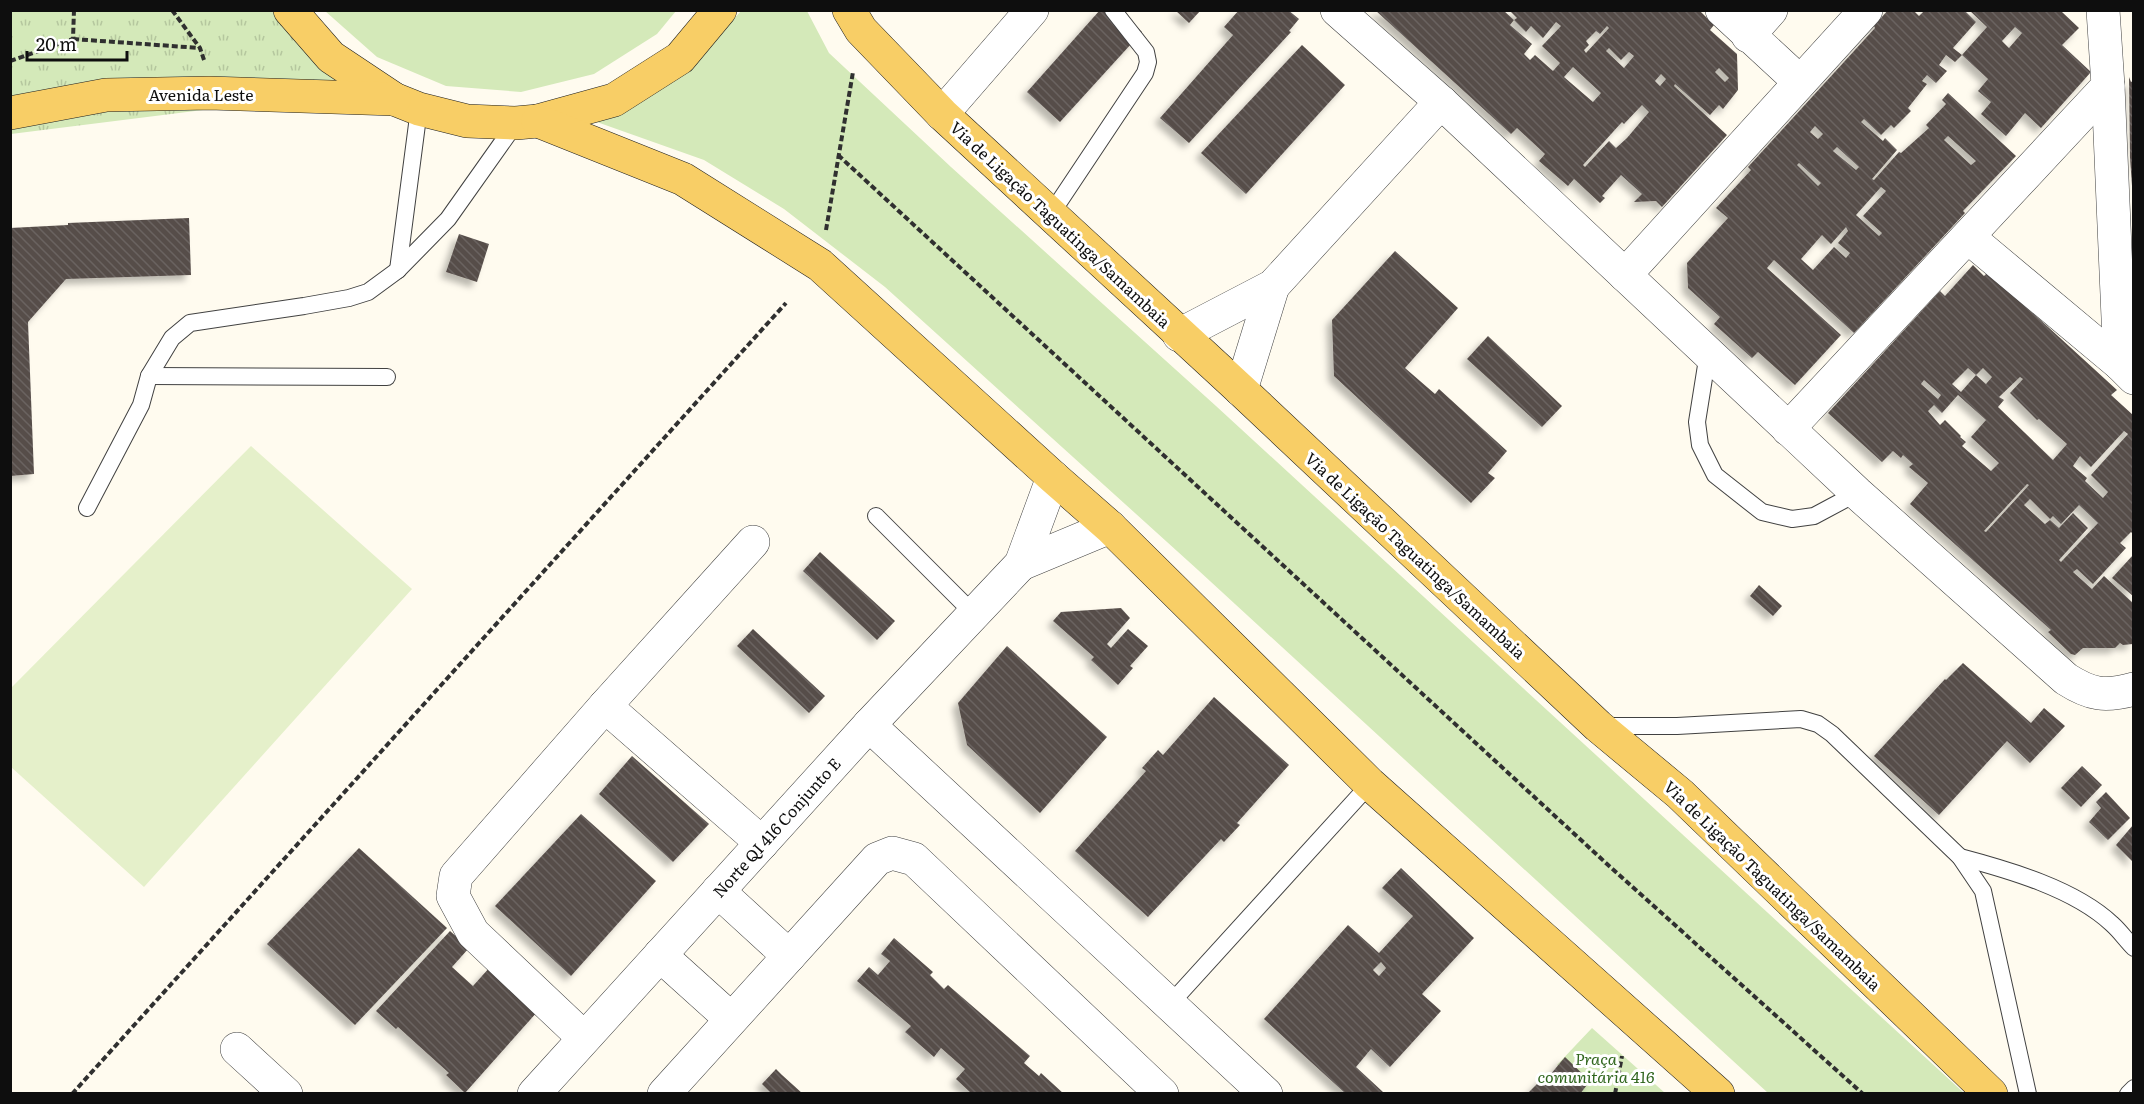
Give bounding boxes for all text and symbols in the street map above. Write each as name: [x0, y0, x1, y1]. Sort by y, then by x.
scale bar: [27, 24, 128, 62]
text: 20 m: [36, 30, 77, 57]
street label: Avenida Leste: [148, 82, 254, 106]
street label: Via de Ligação Taguatinga/Samambaia: [945, 115, 1177, 333]
street label: Via de Ligação Taguatinga/Samambaia: [1300, 446, 1532, 664]
street label: Norte QI 416 Conjunto E: [706, 752, 846, 902]
street label: Via de Ligação Taguatinga/Samambaia: [1659, 774, 1887, 996]
park label: Praça comunitária 416: [1538, 1046, 1655, 1088]

